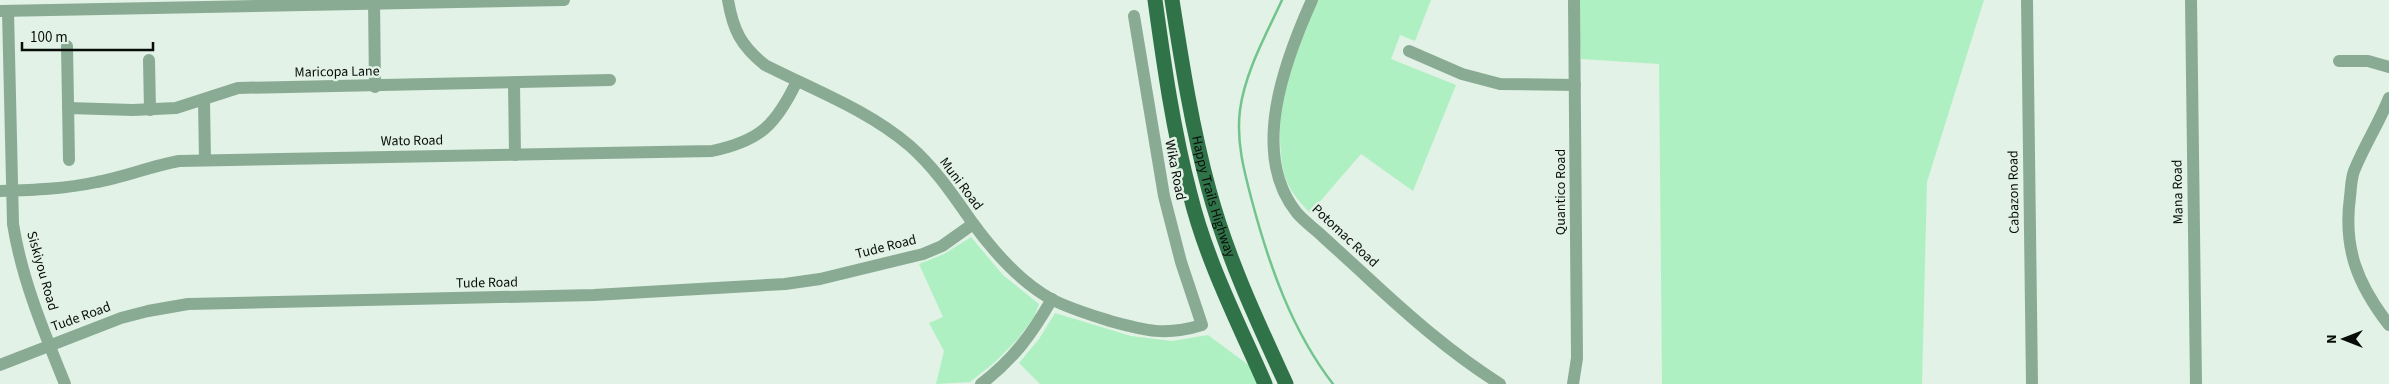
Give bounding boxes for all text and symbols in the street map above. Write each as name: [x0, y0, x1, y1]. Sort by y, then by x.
scale bar: [22, 20, 154, 52]
text: 100 m: [30, 27, 68, 48]
street label: Maricopa Lane: [294, 61, 380, 83]
street label: Wato Road: [381, 130, 443, 152]
street label: Happy Trails Highway: [1186, 134, 1240, 261]
street label: Wika Road: [1159, 138, 1191, 202]
street label: Quantico Road: [1551, 149, 1571, 235]
street label: Cabazon Road: [2003, 150, 2025, 234]
street label: Muni Road: [934, 153, 988, 215]
street label: Mana Road: [2167, 159, 2189, 225]
street label: Potomac Road: [1307, 200, 1383, 272]
street label: Siskiyou Road: [21, 229, 63, 313]
street label: Tude Road: [853, 230, 919, 264]
street label: Tude Road: [456, 272, 518, 294]
street label: Tude Road: [48, 297, 114, 337]
north arrow: [2319, 314, 2369, 364]
text: N: [2322, 334, 2342, 344]

